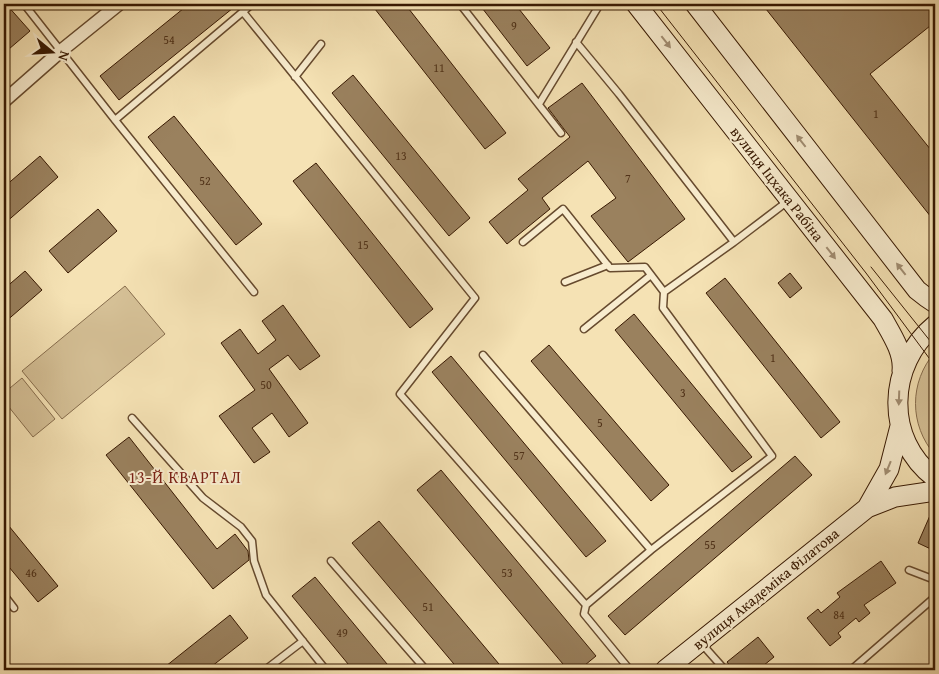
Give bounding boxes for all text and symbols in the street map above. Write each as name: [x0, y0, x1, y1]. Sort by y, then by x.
house number: 9: [511, 17, 517, 34]
north arrow: [28, 28, 78, 78]
house number: 54: [163, 31, 175, 48]
one-way arrow: [660, 35, 671, 48]
text: N: [53, 48, 75, 64]
house number: 11: [433, 59, 445, 76]
house number: 1: [873, 105, 879, 122]
street label: вулиця Іцхака Рабіна: [726, 122, 830, 246]
one-way arrow: [796, 134, 807, 147]
house number: 13: [395, 147, 407, 164]
house number: 7: [625, 170, 631, 187]
house number: 52: [199, 172, 211, 189]
house number: 15: [357, 236, 369, 253]
one-way arrow: [825, 246, 836, 259]
one-way arrow: [895, 263, 906, 276]
house number: 1: [770, 349, 776, 366]
house number: 50: [260, 376, 272, 393]
house number: 3: [680, 384, 686, 401]
one-way arrow: [894, 391, 902, 407]
house number: 5: [597, 414, 603, 431]
house number: 57: [513, 447, 525, 464]
one-way arrow: [883, 461, 891, 475]
district label: 13-Й КВАРТАЛ: [128, 465, 242, 489]
street label: вулиця Академіка Філатова: [688, 522, 844, 654]
house number: 55: [704, 536, 716, 553]
house number: 46: [25, 564, 37, 581]
house number: 53: [501, 564, 513, 581]
house number: 51: [422, 598, 434, 615]
house number: 84: [833, 606, 845, 623]
house number: 49: [336, 624, 348, 641]

